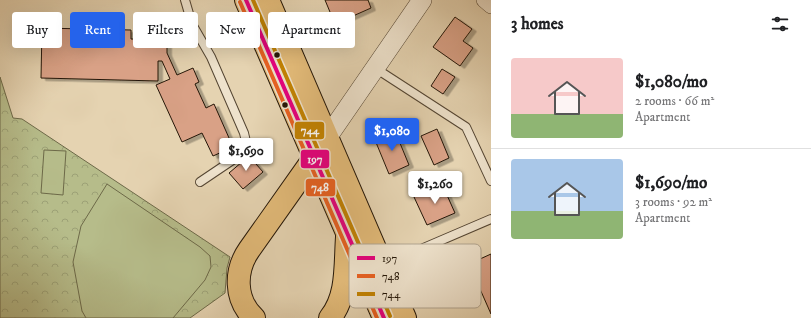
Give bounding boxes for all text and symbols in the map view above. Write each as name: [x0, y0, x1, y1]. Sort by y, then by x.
chip: Buy: [12, 12, 62, 48]
chip: Rent: [70, 12, 125, 48]
chip: Filters: [133, 12, 198, 48]
chip: New: [206, 12, 260, 48]
chip: Apartment: [268, 12, 355, 48]
text: 3 homes: [511, 13, 564, 35]
icon: filters: [769, 13, 791, 35]
unlabelled marker: [272, 50, 282, 60]
text: $1,080/mo: [635, 71, 708, 93]
icon: home: [543, 74, 591, 122]
text: 2 rooms · 66 m²: [635, 93, 714, 109]
unlabelled marker: [280, 100, 290, 110]
text: Apartment: [635, 109, 690, 125]
pin: $1,080: [359, 118, 425, 152]
line badge: 744: [294, 121, 325, 140]
text: $1,080: [374, 123, 410, 139]
text: 744: [301, 124, 320, 138]
pin: $1,690: [213, 138, 279, 172]
text: $1,690: [228, 143, 264, 159]
line badge: 197: [300, 149, 330, 169]
text: 197: [307, 153, 323, 167]
pin: $1,260: [402, 171, 468, 205]
text: $1,690/mo: [635, 172, 707, 194]
icon: home: [543, 175, 591, 223]
text: $1,260: [417, 176, 453, 192]
line badge: 748: [305, 178, 336, 197]
text: 748: [311, 181, 329, 195]
text: 3 rooms · 92 m²: [635, 194, 712, 210]
text: Apartment: [635, 210, 690, 226]
legend: [349, 244, 481, 308]
text: 197: [382, 252, 397, 266]
text: 748: [382, 270, 400, 284]
text: 744: [382, 288, 401, 302]

